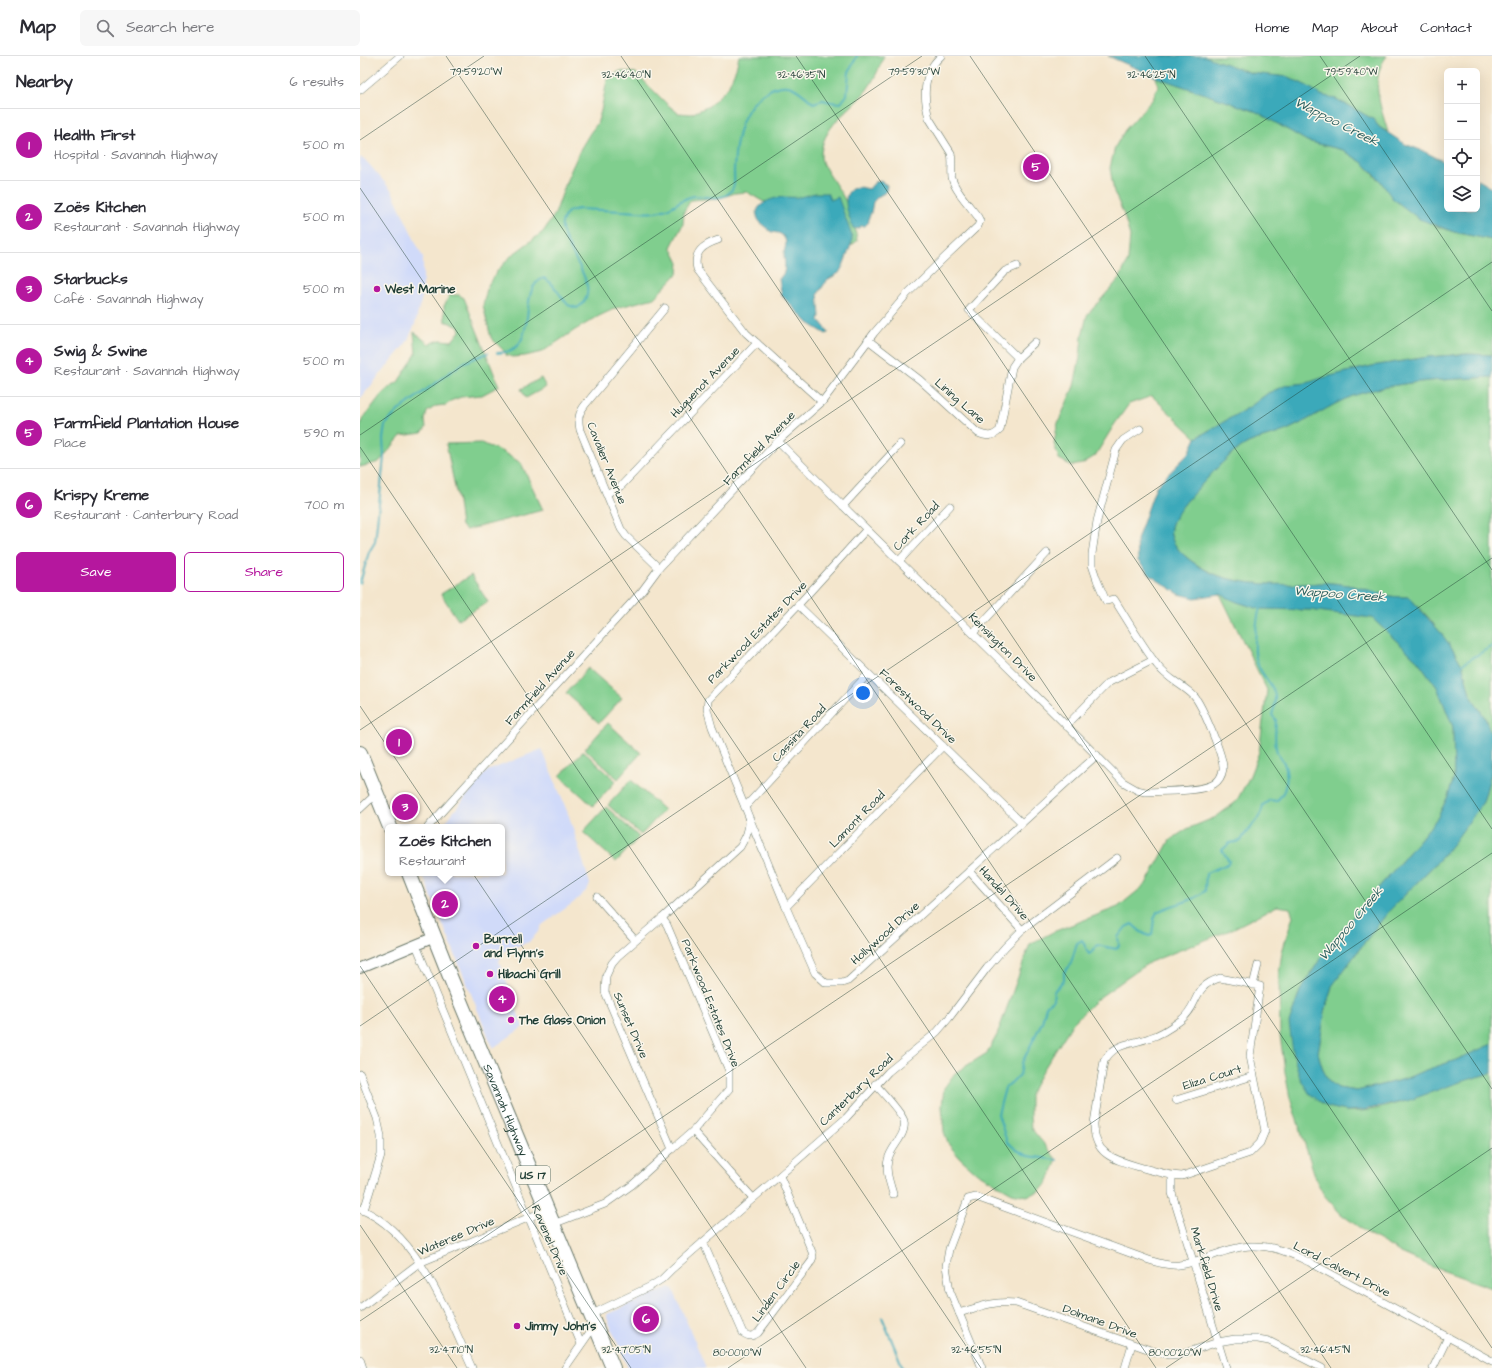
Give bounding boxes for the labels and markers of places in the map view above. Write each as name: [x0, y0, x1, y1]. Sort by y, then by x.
pin: 5: [1023, 152, 1049, 182]
place label: West Marine: [384, 281, 456, 298]
marker: West Marine: [372, 284, 382, 294]
pin: 1: [386, 727, 412, 757]
pin: 3: [392, 792, 418, 822]
pin: 2: [432, 889, 458, 919]
place label: Burrell and Flynn's: [483, 931, 544, 963]
marker: Burrell and Flynn's: [471, 941, 481, 951]
place label: Hibachi Grill: [498, 966, 561, 983]
marker: Hibachi Grill: [485, 969, 495, 979]
pin: 4: [489, 984, 515, 1014]
place label: The Glass Onion: [518, 1012, 605, 1029]
marker: The Glass Onion: [506, 1015, 516, 1025]
pin: 6: [633, 1304, 659, 1334]
place label: Jimmy John's: [524, 1318, 596, 1336]
marker: Jimmy John's: [512, 1321, 522, 1331]

